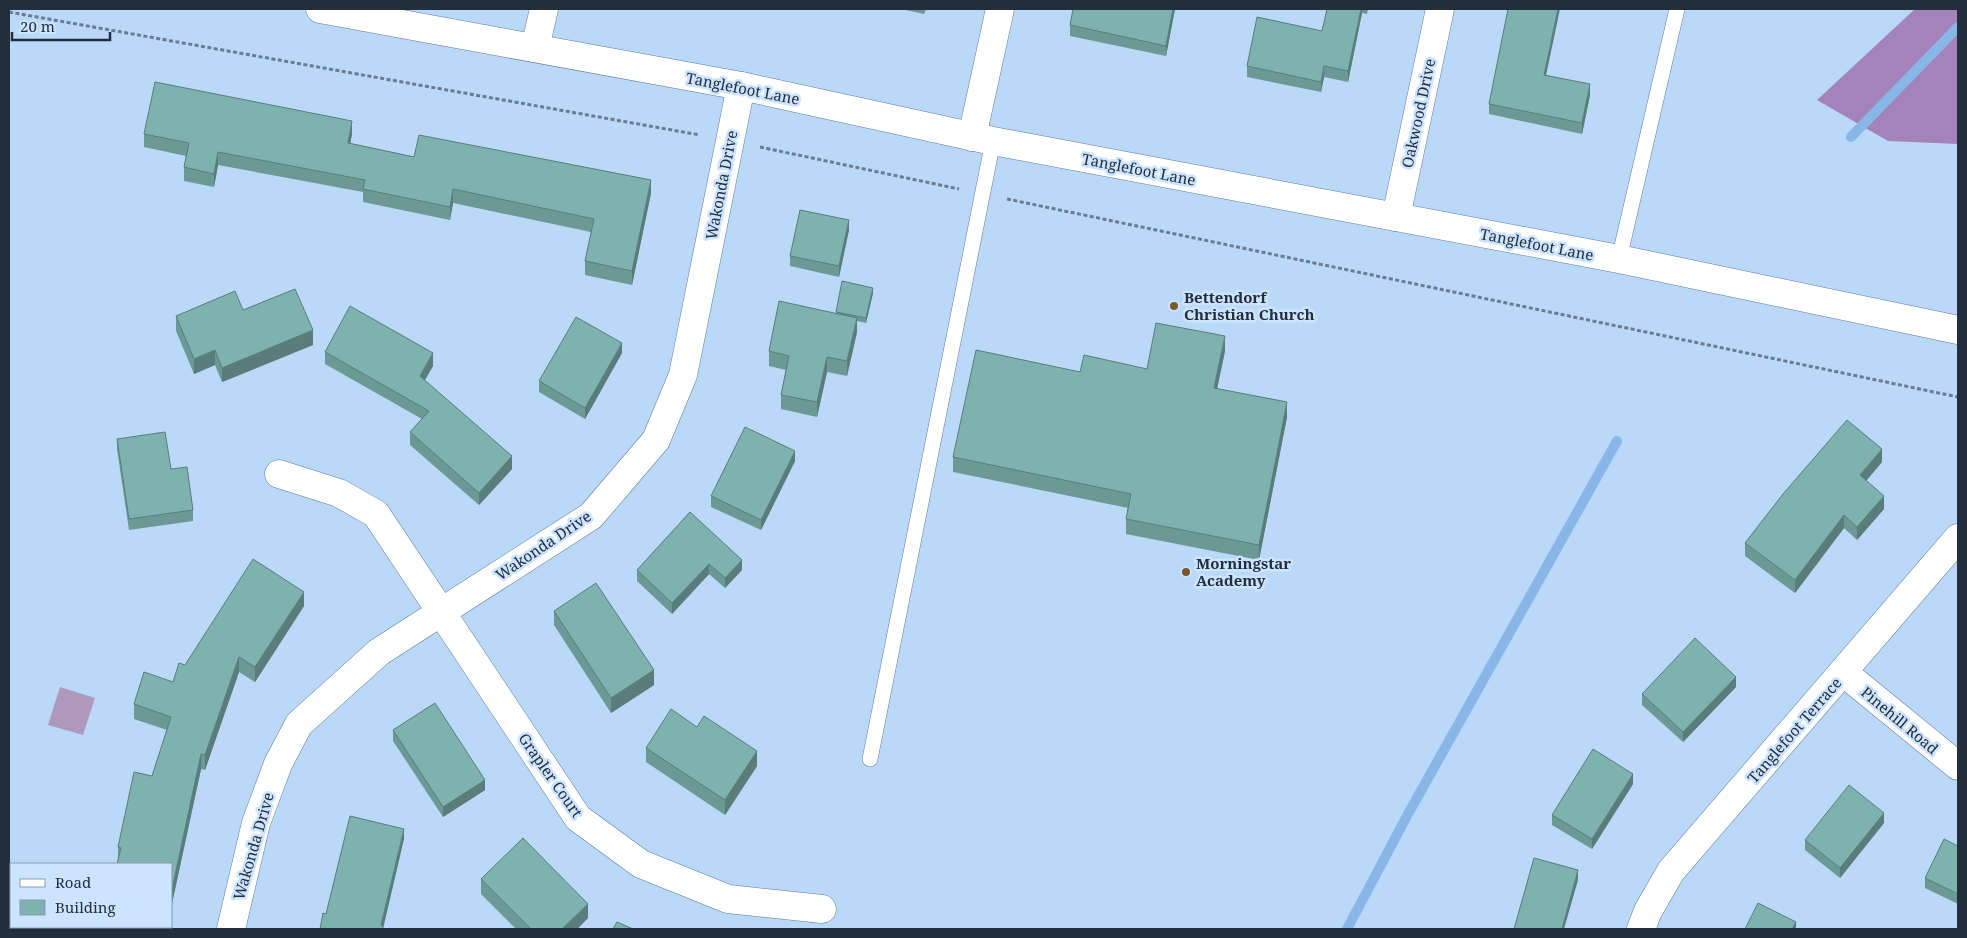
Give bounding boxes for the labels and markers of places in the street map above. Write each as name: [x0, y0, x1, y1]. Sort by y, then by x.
place label: Bettendorf Christian Church: [1184, 287, 1314, 324]
marker: Bettendorf Christian Church: [1168, 300, 1180, 312]
place label: Morningstar Academy: [1196, 553, 1291, 590]
marker: Morningstar Academy: [1180, 566, 1192, 578]

